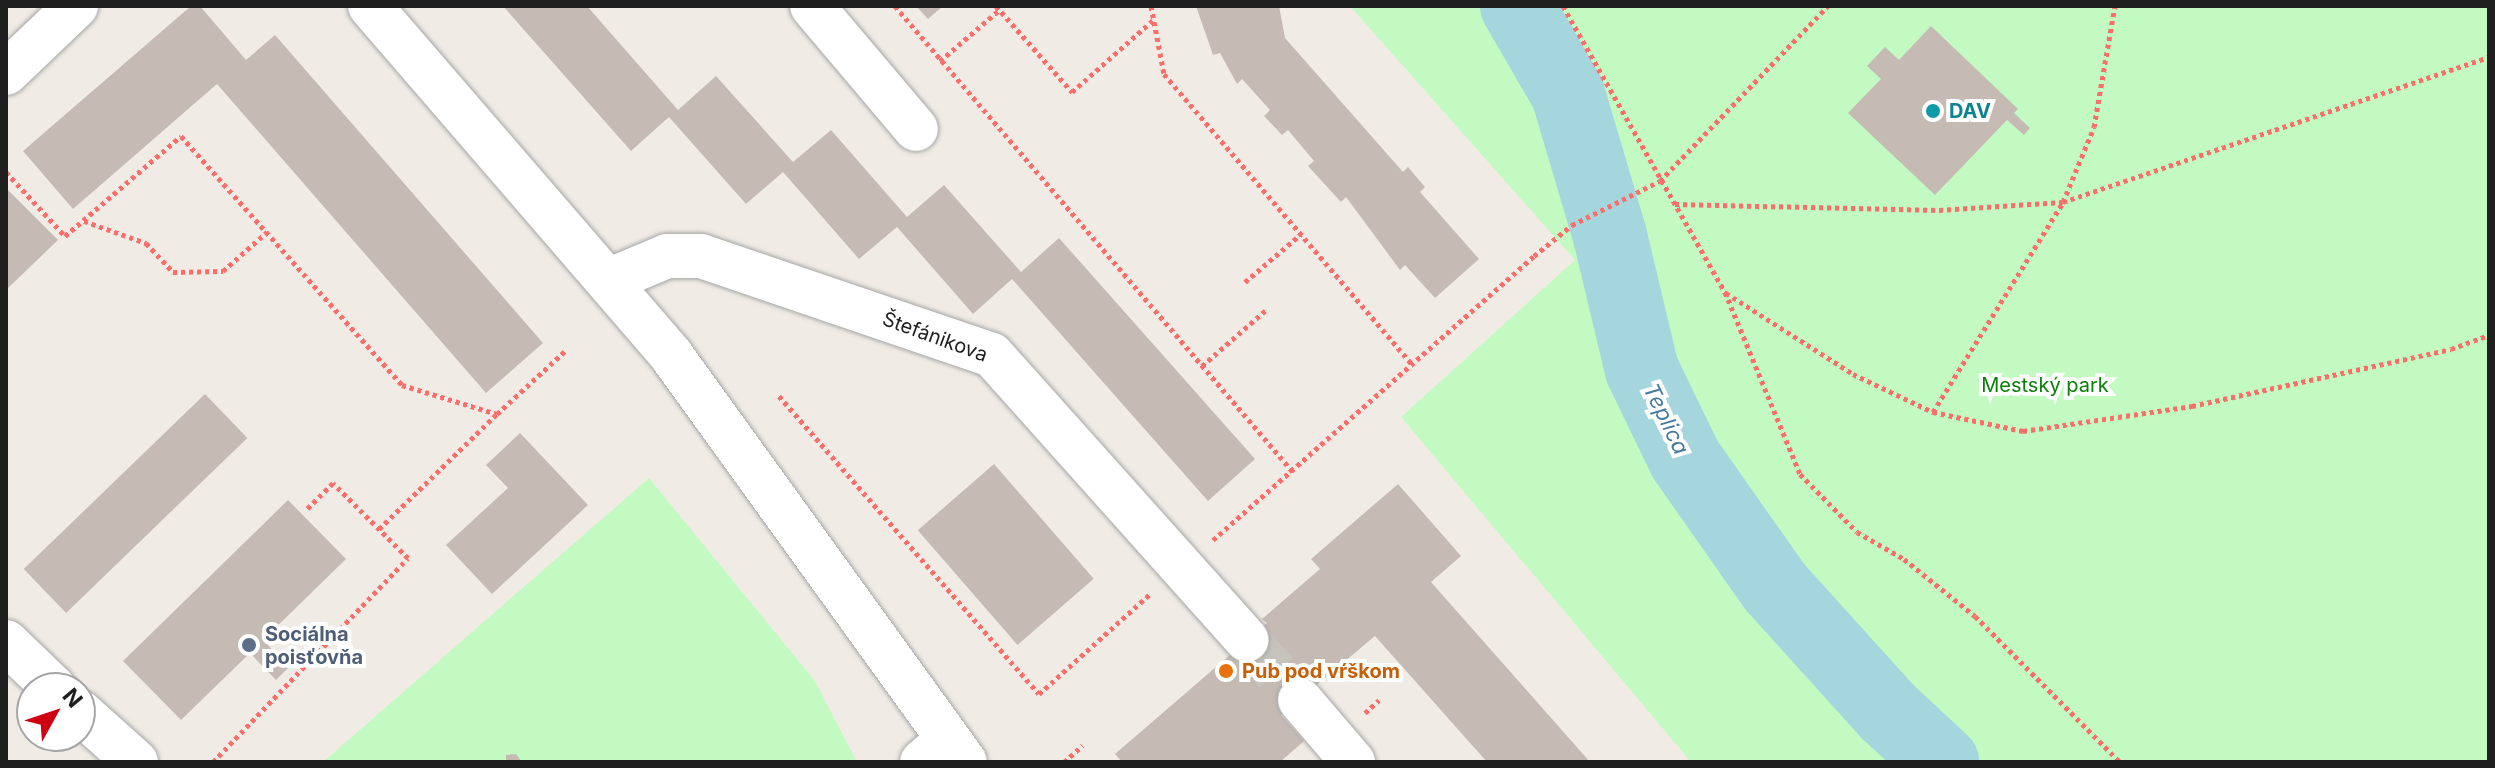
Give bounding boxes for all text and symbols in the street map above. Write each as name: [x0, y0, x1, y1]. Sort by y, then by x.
place label: DAV: [1949, 99, 1991, 123]
marker: DAV: [1924, 102, 1942, 120]
street label: Štefánikova: [879, 307, 991, 367]
park label: Mestský park: [1981, 373, 2109, 397]
water label: Teplica: [1638, 379, 1694, 459]
place label: Sociálna poisťovňa: [265, 622, 363, 669]
marker: Sociálna poisťovňa: [240, 636, 258, 654]
place label: Pub pod vŕškom: [1242, 659, 1400, 683]
marker: Pub pod vŕškom: [1217, 662, 1235, 680]
north arrow: [16, 672, 96, 752]
text: N: [58, 683, 88, 713]

